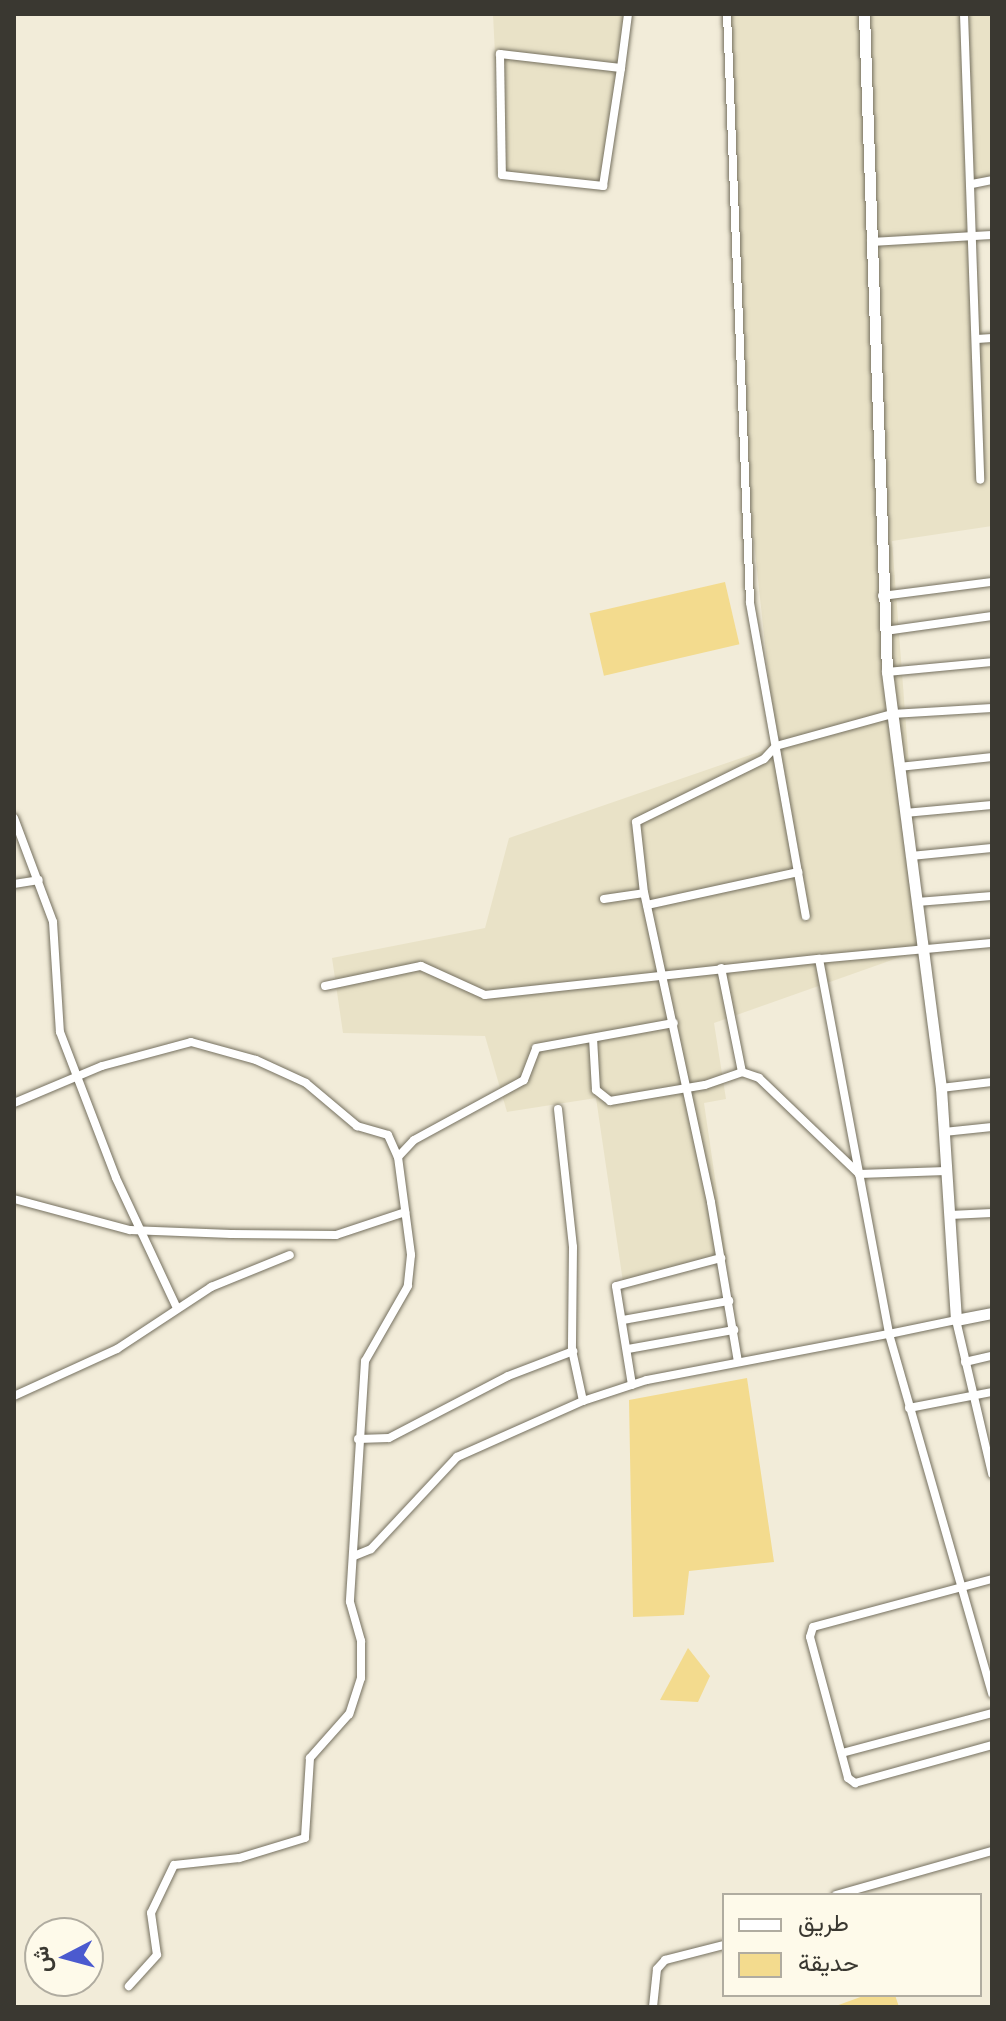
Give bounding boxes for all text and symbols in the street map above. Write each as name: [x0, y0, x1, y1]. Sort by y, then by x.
legend: [722, 1893, 982, 1997]
text: طريق: [798, 1906, 849, 1941]
north arrow: [24, 1917, 104, 1997]
text: ش: [25, 1944, 59, 1974]
text: حديقة: [798, 1946, 859, 1981]

